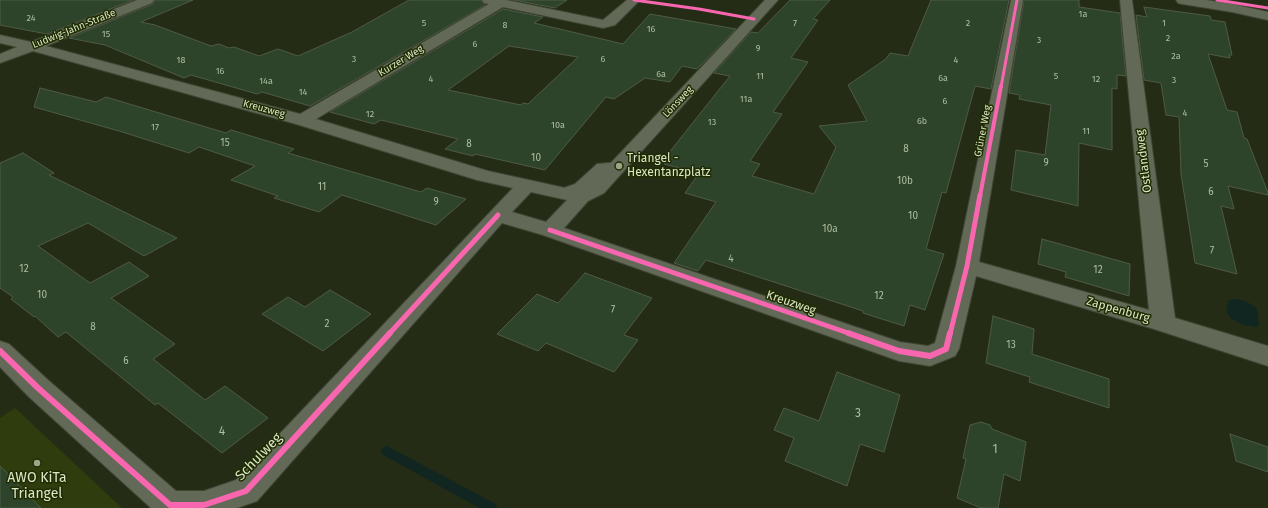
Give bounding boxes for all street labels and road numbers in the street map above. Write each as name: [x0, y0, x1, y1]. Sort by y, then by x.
street label: Ludwig-Jahn-Straße: [31, 7, 117, 51]
street label: Kurzer Weg: [376, 43, 426, 79]
street label: Lönsweg: [660, 84, 696, 120]
street label: Kreuzweg: [242, 98, 286, 120]
street label: Grüner Weg: [972, 104, 994, 158]
street label: Ostlandweg: [1133, 129, 1155, 193]
street label: Kreuzweg: [764, 288, 818, 318]
street label: Zappenburg: [1085, 294, 1151, 326]
street label: Schulweg: [232, 430, 286, 484]

